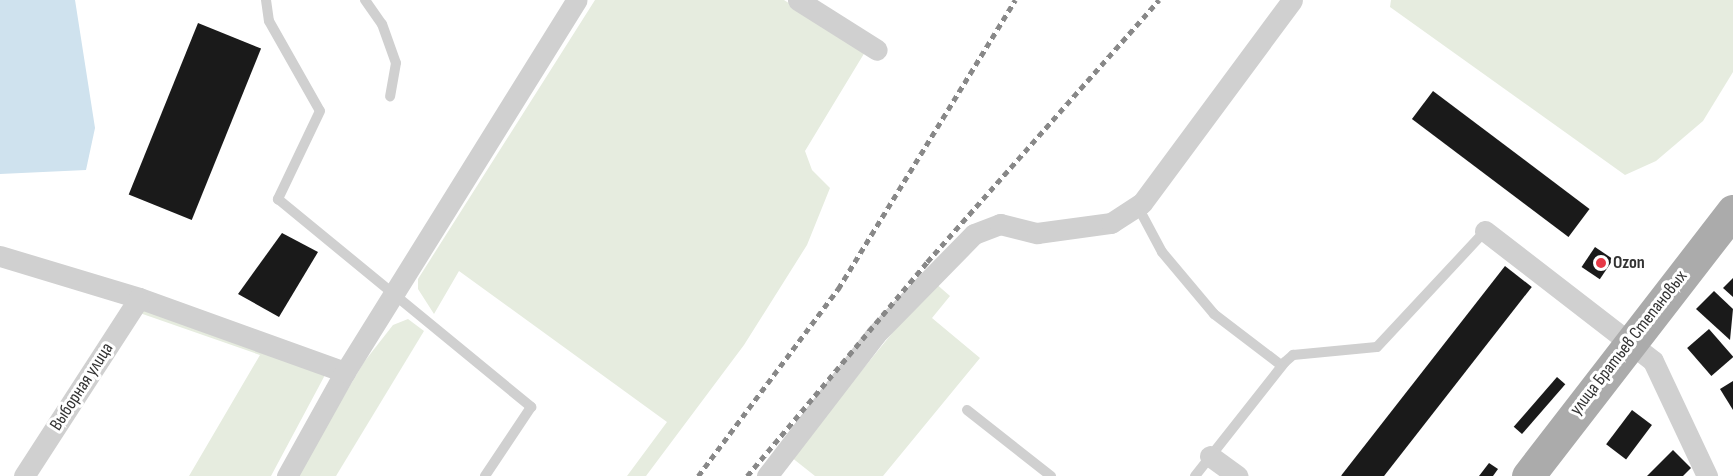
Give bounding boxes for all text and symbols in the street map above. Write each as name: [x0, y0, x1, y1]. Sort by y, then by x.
place label: Ozon: [1613, 252, 1645, 274]
marker: Ozon: [1594, 256, 1608, 270]
street label: улица Братьев Степановых: [1566, 266, 1692, 420]
street label: Выборная улица: [46, 339, 118, 435]

